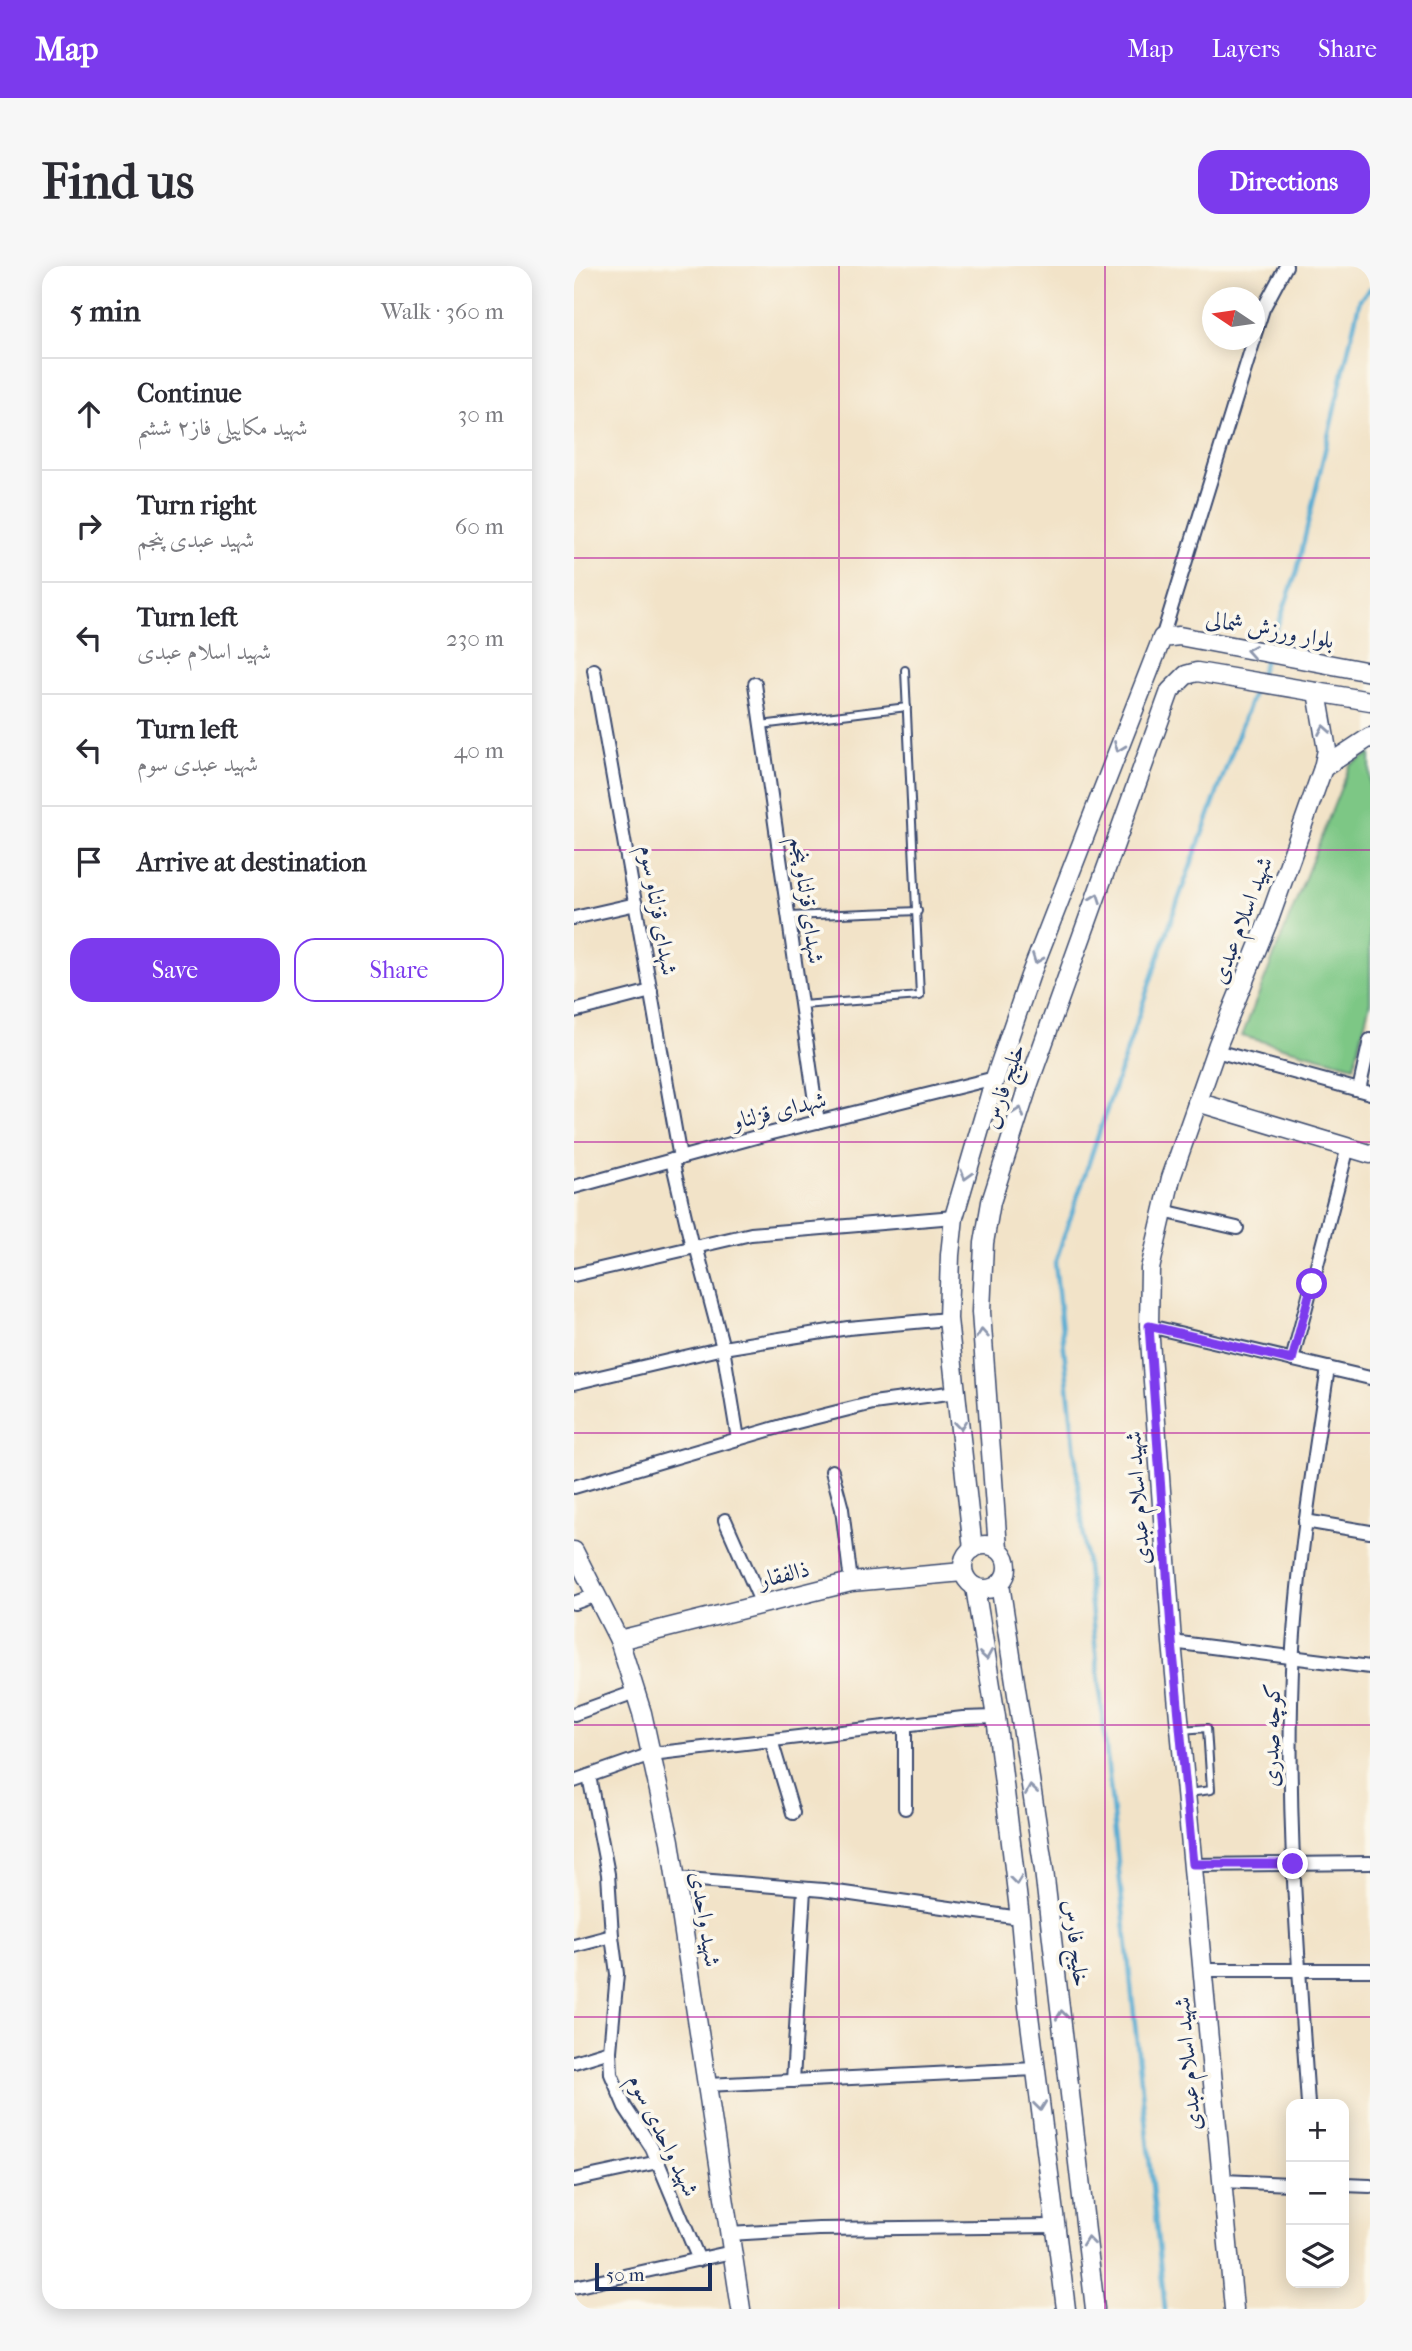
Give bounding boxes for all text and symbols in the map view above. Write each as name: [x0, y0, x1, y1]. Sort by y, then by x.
text: Map: [35, 30, 98, 69]
text: Map: [1128, 35, 1174, 63]
text: Layers: [1212, 35, 1280, 63]
text: Share: [1318, 35, 1377, 63]
button: Directions: [1198, 150, 1370, 214]
text: Find us: [42, 153, 194, 211]
north arrow: [1202, 287, 1265, 350]
text: 5 min: [70, 294, 141, 329]
text: Walk · 360 m: [381, 298, 504, 325]
text: Continue: [137, 378, 242, 409]
icon: ahead: [70, 395, 108, 433]
text: 30 m: [458, 401, 504, 428]
text: شهید مکاییلی فاز۲ ششم: [137, 414, 308, 441]
text: Turn right: [137, 490, 257, 521]
icon: right: [70, 507, 108, 545]
text: 60 m: [455, 513, 504, 540]
text: شهید عبدی پنجم: [137, 526, 254, 553]
text: Turn left: [137, 602, 238, 633]
street label: بلوار ورزش شمالی: [1203, 605, 1336, 655]
icon: left: [70, 619, 108, 657]
text: 230 m: [446, 625, 504, 652]
text: شهید اسلام عبدی: [137, 638, 271, 665]
one-way arrow: [1245, 644, 1257, 659]
text: Turn left: [137, 714, 238, 745]
one-way arrow: [1317, 724, 1332, 736]
icon: left: [70, 731, 108, 769]
text: 40 m: [454, 737, 504, 764]
one-way arrow: [1114, 741, 1128, 753]
text: شهید عبدی سوم: [137, 750, 258, 777]
street label: شهدای قزلناو پنجم: [777, 835, 830, 967]
icon: arrive: [70, 843, 108, 881]
street label: شهدای قزلناو سوم: [628, 843, 683, 978]
text: Arrive at destination: [137, 847, 367, 878]
street label: شهید اسلام عبدی: [1205, 853, 1284, 990]
one-way arrow: [1088, 892, 1102, 904]
button: Save: [70, 938, 280, 1002]
button: Share: [294, 938, 504, 1002]
one-way arrow: [1031, 953, 1045, 965]
street label: خلیج فارس: [976, 1040, 1037, 1134]
street label: شهدای قزلناو: [728, 1086, 829, 1137]
one-way arrow: [1011, 1106, 1025, 1119]
one-way arrow: [960, 1169, 975, 1181]
route start: [1296, 1268, 1327, 1299]
one-way arrow: [975, 1329, 990, 1340]
one-way arrow: [952, 1419, 967, 1431]
street label: شهید اسلام عبدی: [1119, 1430, 1162, 1566]
street label: ذالفقار: [754, 1555, 812, 1594]
one-way arrow: [978, 1649, 993, 1661]
street label: کوچه صدری: [1257, 1683, 1288, 1787]
one-way arrow: [1024, 1784, 1039, 1796]
route end: [1277, 1848, 1308, 1879]
street label: شهید واحدی: [684, 1869, 726, 1969]
one-way arrow: [1008, 1874, 1023, 1886]
street label: خلیج فارس: [1051, 1898, 1095, 1989]
street label: شهید اسلام عبدی: [1168, 1995, 1213, 2132]
one-way arrow: [1054, 2009, 1069, 2021]
street label: شهید واحدی سوم: [617, 2070, 705, 2203]
map controls: [1286, 2099, 1349, 2288]
button: +: [1286, 2099, 1349, 2162]
one-way arrow: [1033, 2101, 1048, 2112]
button: −: [1286, 2162, 1349, 2225]
button: layers: [1286, 2225, 1349, 2288]
one-way arrow: [1080, 2235, 1095, 2247]
scale bar: [595, 2260, 712, 2292]
text: 50 m: [606, 2264, 645, 2286]

